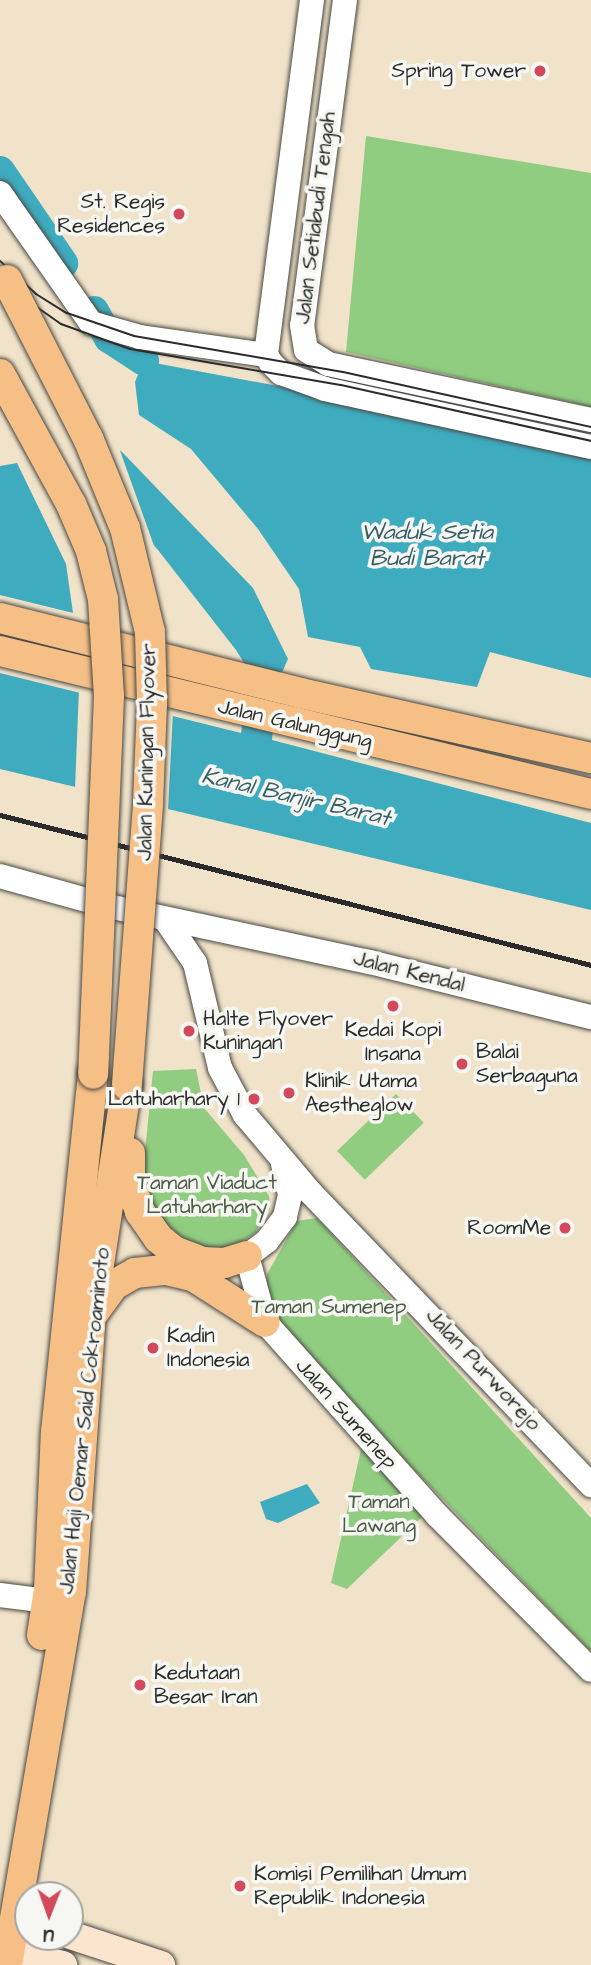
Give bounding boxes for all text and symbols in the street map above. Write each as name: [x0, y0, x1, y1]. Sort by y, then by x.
place label: Spring Tower: [391, 58, 526, 84]
marker: Spring Tower: [532, 63, 548, 79]
street label: Jalan Setiabudi Tengah: [290, 110, 342, 326]
place label: St. Regis Residences: [57, 189, 165, 239]
marker: St. Regis Residences: [171, 206, 187, 222]
water label: Waduk Setia Budi Barat: [361, 518, 493, 572]
street label: Jalan Kuningan Flyover: [133, 643, 161, 861]
street label: Jalan Galunggung: [215, 694, 375, 754]
water label: Kanal Banjir Barat: [199, 762, 393, 832]
street label: Jalan Kendal: [351, 946, 467, 998]
marker: Kedai Kopi Insana: [385, 998, 401, 1014]
place label: Halte Flyover Kuningan: [203, 1006, 333, 1056]
place label: Kedai Kopi Insana: [345, 1017, 441, 1067]
marker: Halte Flyover Kuningan: [181, 1023, 197, 1039]
place label: Balai Serbaguna: [476, 1039, 578, 1089]
marker: Balai Serbaguna: [454, 1056, 470, 1072]
place label: Klinik Utama Aestheglow: [305, 1068, 417, 1118]
marker: Klinik Utama Aestheglow: [279, 1083, 299, 1103]
place label: Latuharhary 1: [108, 1086, 240, 1112]
marker: Latuharhary 1: [246, 1091, 262, 1107]
park label: Taman Viaduct Latuharhary: [137, 1170, 277, 1220]
place label: RoomMe: [467, 1215, 551, 1241]
marker: RoomMe: [557, 1220, 573, 1236]
street label: Jalan Haji Oemar Said Cokroaminoto: [54, 1247, 116, 1595]
park label: Taman Sumenep: [251, 1294, 407, 1320]
street label: Jalan Purworejo: [420, 1304, 546, 1436]
place label: Kadin Indonesia: [167, 1323, 250, 1373]
marker: Kadin Indonesia: [145, 1340, 161, 1356]
street label: Jalan Sumenep: [290, 1354, 402, 1474]
park label: Taman Lawang: [342, 1489, 416, 1539]
place label: Kedutaan Besar Iran: [154, 1660, 257, 1710]
marker: Kedutaan Besar Iran: [132, 1677, 148, 1693]
place label: Komisi Pemilihan Umum Republik Indonesia: [254, 1861, 466, 1911]
marker: Komisi Pemilihan Umum Republik Indonesia: [232, 1878, 248, 1894]
north arrow: [14, 1881, 84, 1951]
text: U: [43, 1922, 54, 1949]

